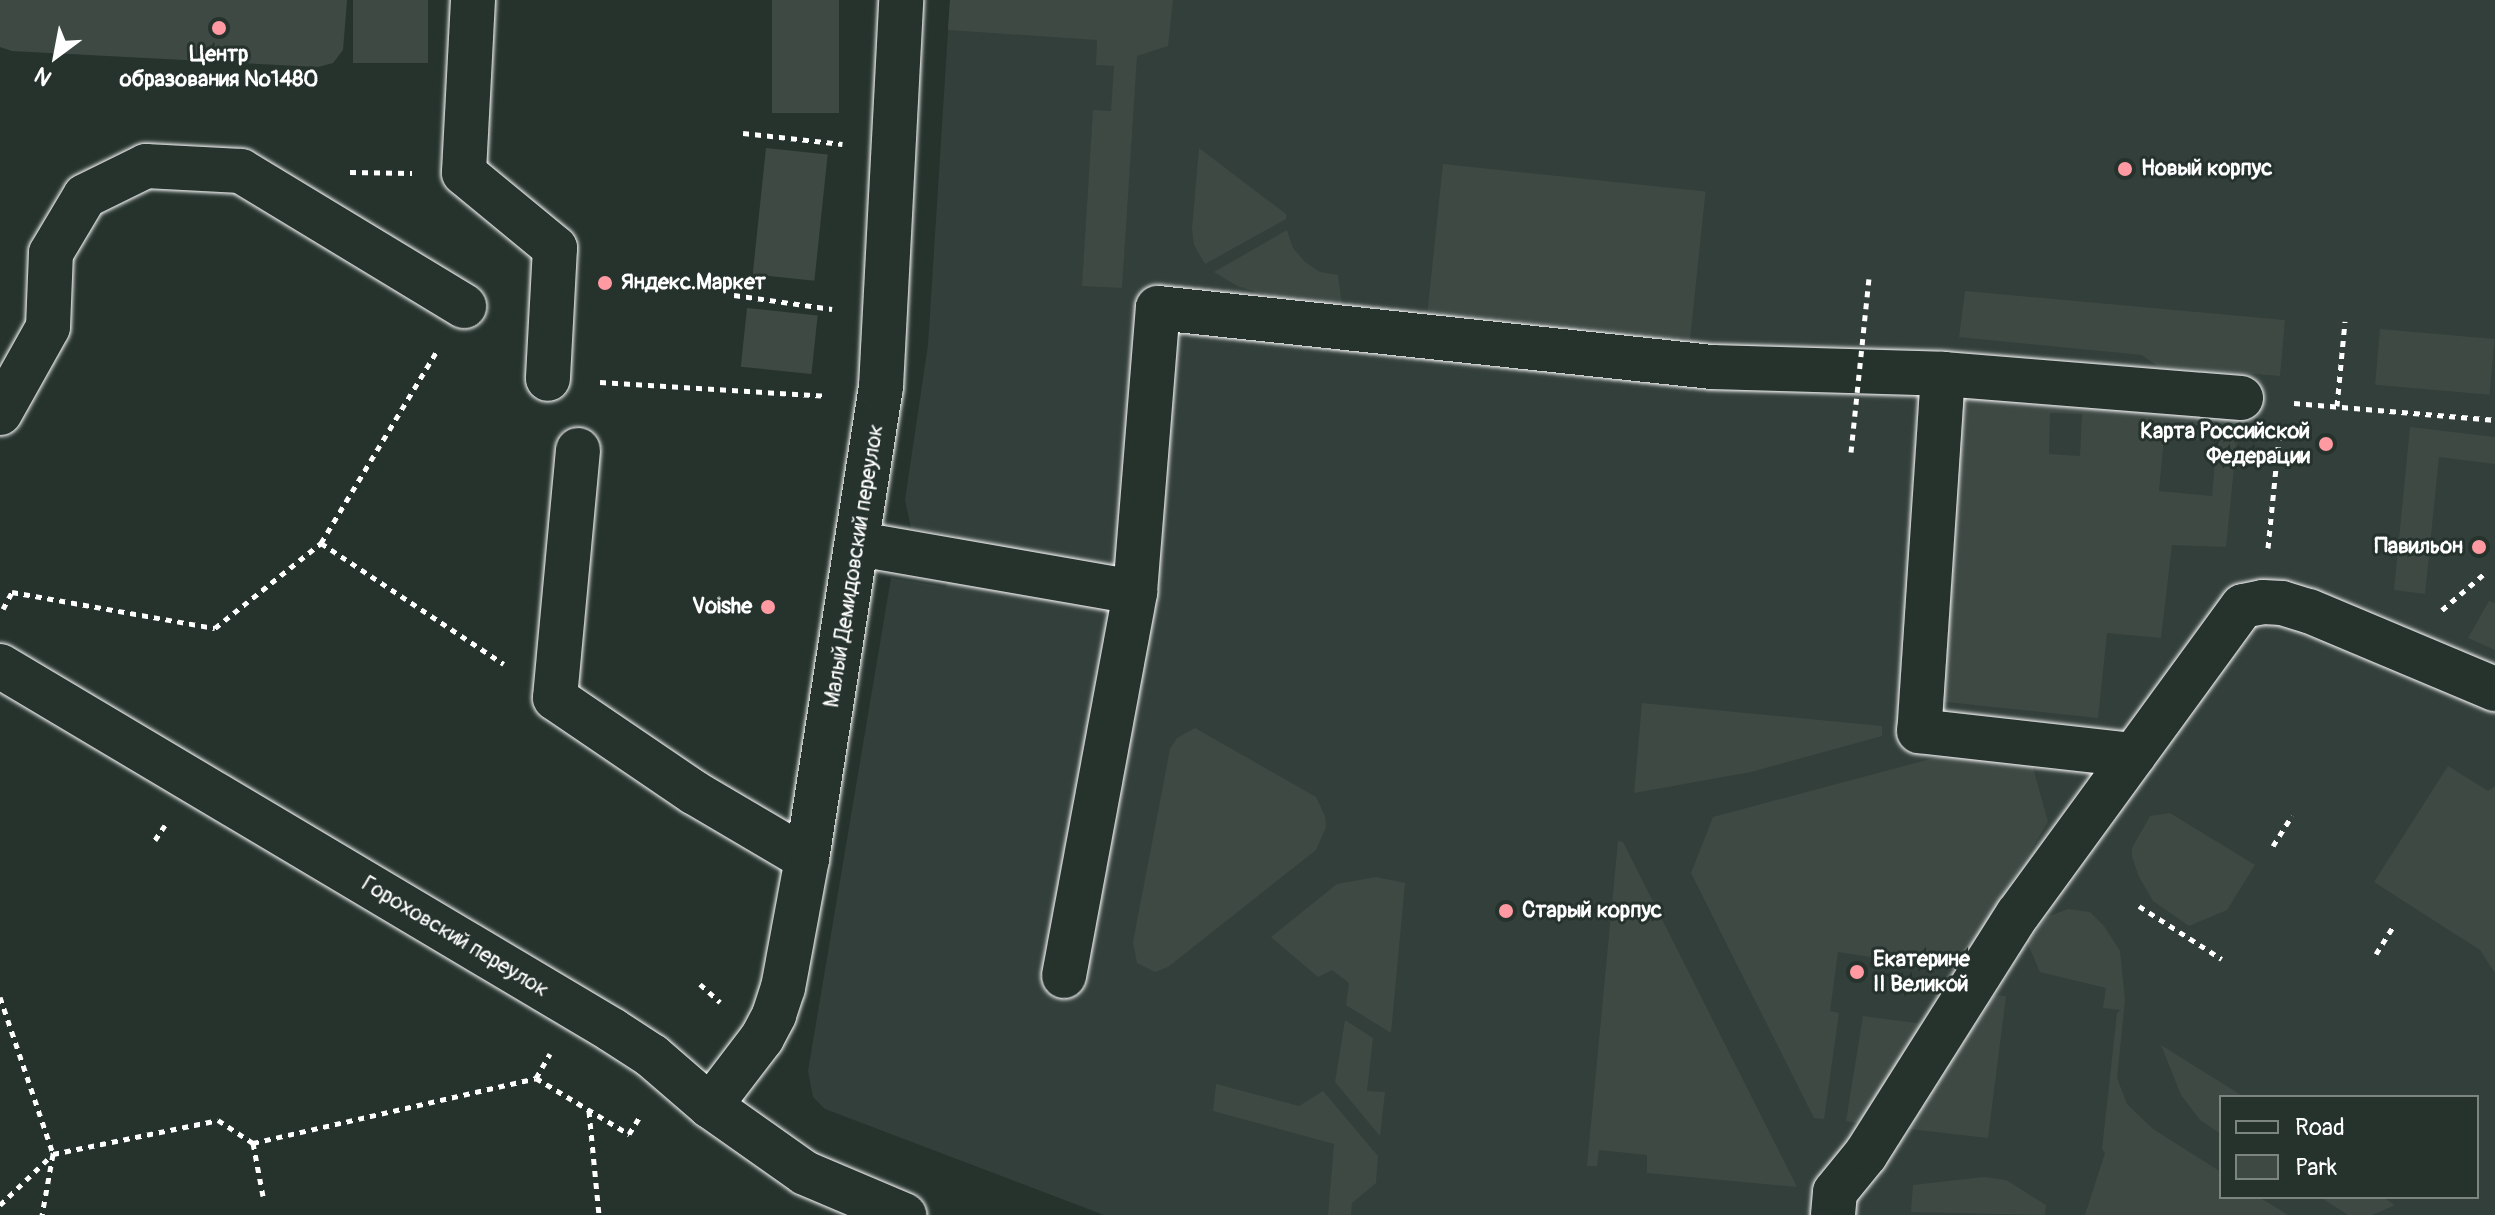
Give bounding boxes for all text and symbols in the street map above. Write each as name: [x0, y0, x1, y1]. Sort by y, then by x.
north arrow: [16, 16, 96, 96]
marker: Центр образования №1480: [210, 19, 228, 37]
place label: Центр образования №1480: [120, 41, 318, 92]
text: N: [30, 61, 57, 92]
place label: Новый корпус: [2141, 156, 2272, 182]
marker: Новый корпус: [2116, 160, 2134, 178]
place label: Яндекс.Маркет: [621, 270, 766, 296]
marker: Яндекс.Маркет: [596, 274, 614, 292]
place label: Карта Российской Федерации: [2140, 418, 2310, 470]
street label: Малый Демидовский переулок: [819, 423, 889, 709]
marker: Карта Российской Федерации: [2317, 435, 2335, 453]
place label: Павильон: [2374, 534, 2463, 560]
marker: Павильон: [2470, 538, 2488, 556]
place label: Voishe: [692, 594, 752, 620]
marker: Voishe: [759, 598, 777, 616]
street label: Гороховский переулок: [357, 871, 553, 1003]
place label: Старый корпуc: [1522, 898, 1662, 924]
marker: Старый корпуc: [1497, 902, 1515, 920]
place label: Екатерине II Великой: [1873, 946, 1970, 998]
marker: Екатерине II Великой: [1848, 963, 1866, 981]
legend: [2219, 1095, 2479, 1199]
text: Road: [2295, 1113, 2345, 1142]
text: Park: [2295, 1153, 2337, 1182]

